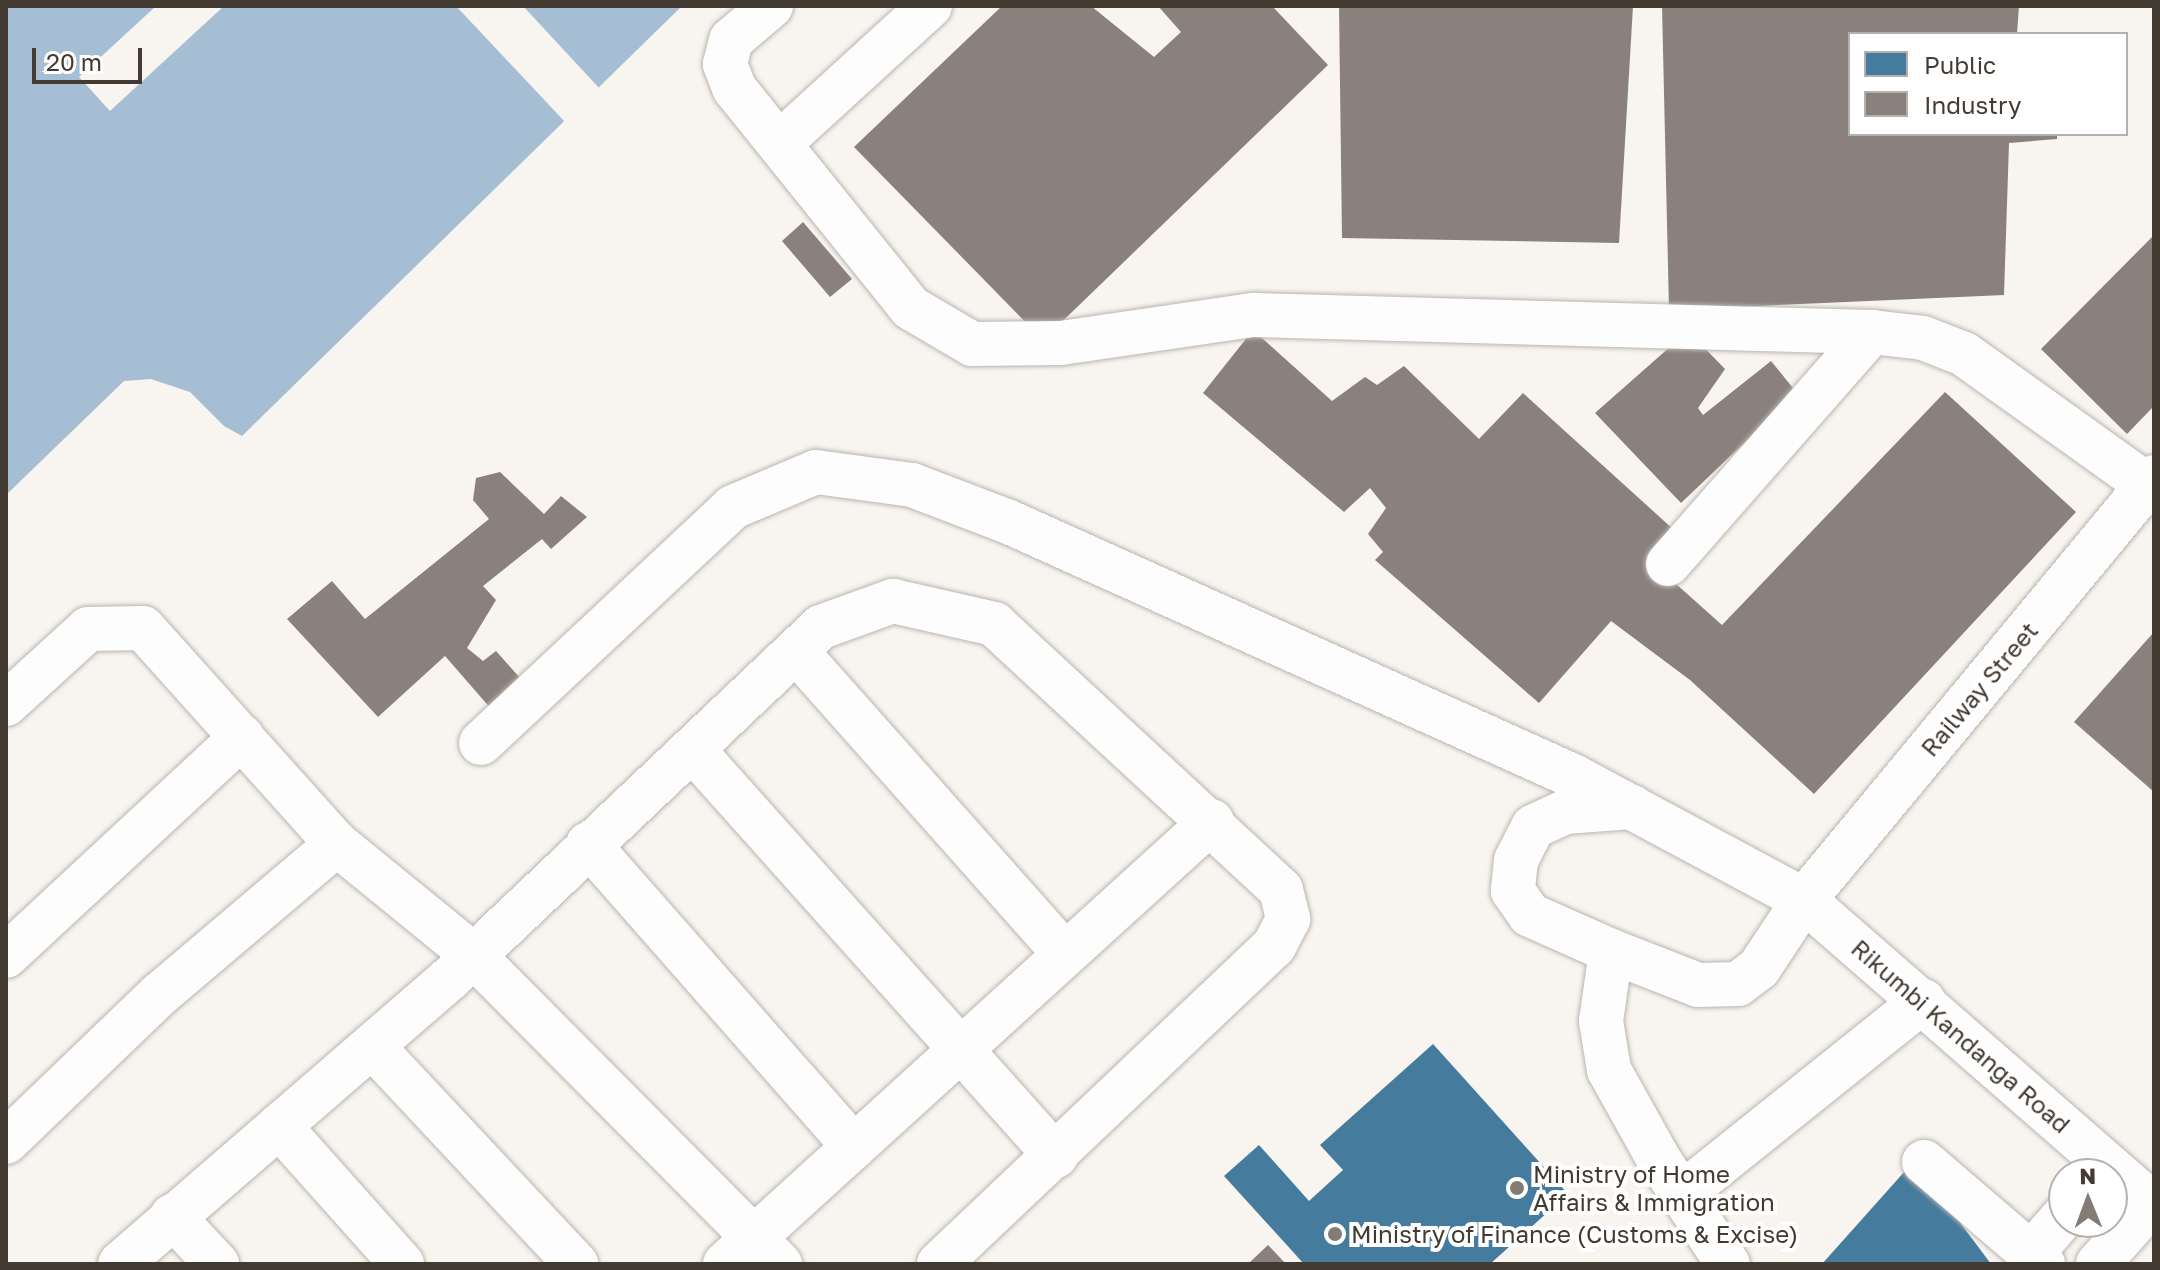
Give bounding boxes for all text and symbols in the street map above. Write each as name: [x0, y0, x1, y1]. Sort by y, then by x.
scale bar: [36, 32, 146, 82]
legend: [1848, 32, 2128, 136]
text: 20 m: [46, 47, 102, 76]
text: Public: [1924, 50, 1996, 79]
text: Industry: [1924, 90, 2021, 119]
street label: Railway Street: [1915, 616, 2043, 762]
street label: Rikumbi Kandanga Road: [1846, 933, 2076, 1139]
north arrow: [2048, 1158, 2128, 1238]
place label: Ministry of Home Affairs & Immigration: [1533, 1160, 1775, 1216]
text: N: [2079, 1162, 2096, 1189]
marker: Ministry of Home Affairs & Immigration: [1508, 1179, 1526, 1197]
place label: Ministry of Finance (Customs & Excise): [1351, 1220, 1798, 1248]
marker: Ministry of Finance (Customs & Excise): [1326, 1225, 1344, 1243]

